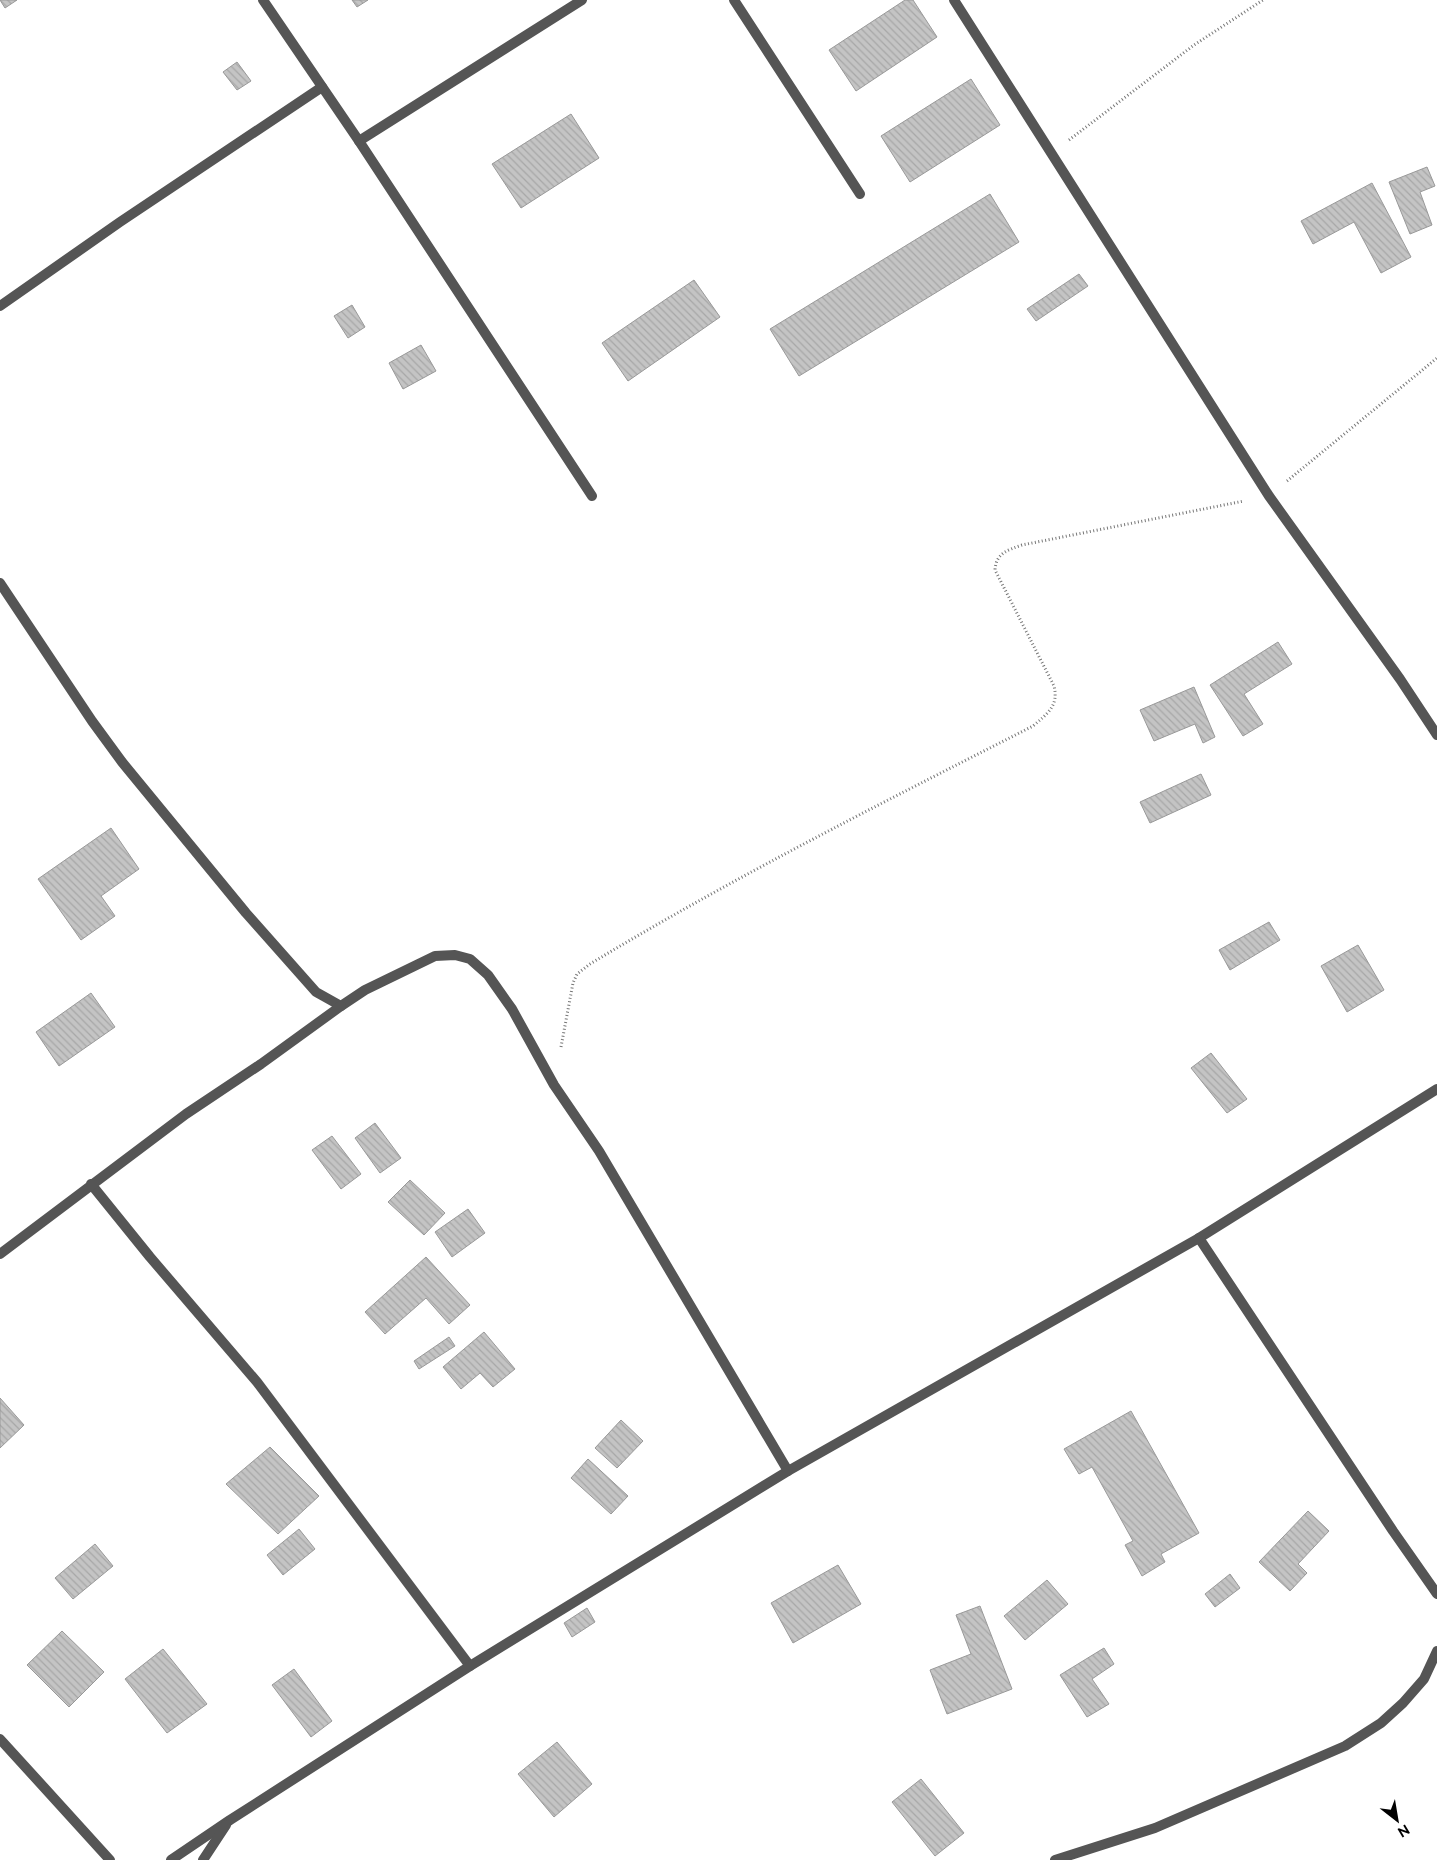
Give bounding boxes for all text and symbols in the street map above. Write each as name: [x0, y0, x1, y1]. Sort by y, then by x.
north arrow: [1372, 1795, 1422, 1845]
text: N: [1395, 1822, 1412, 1841]

